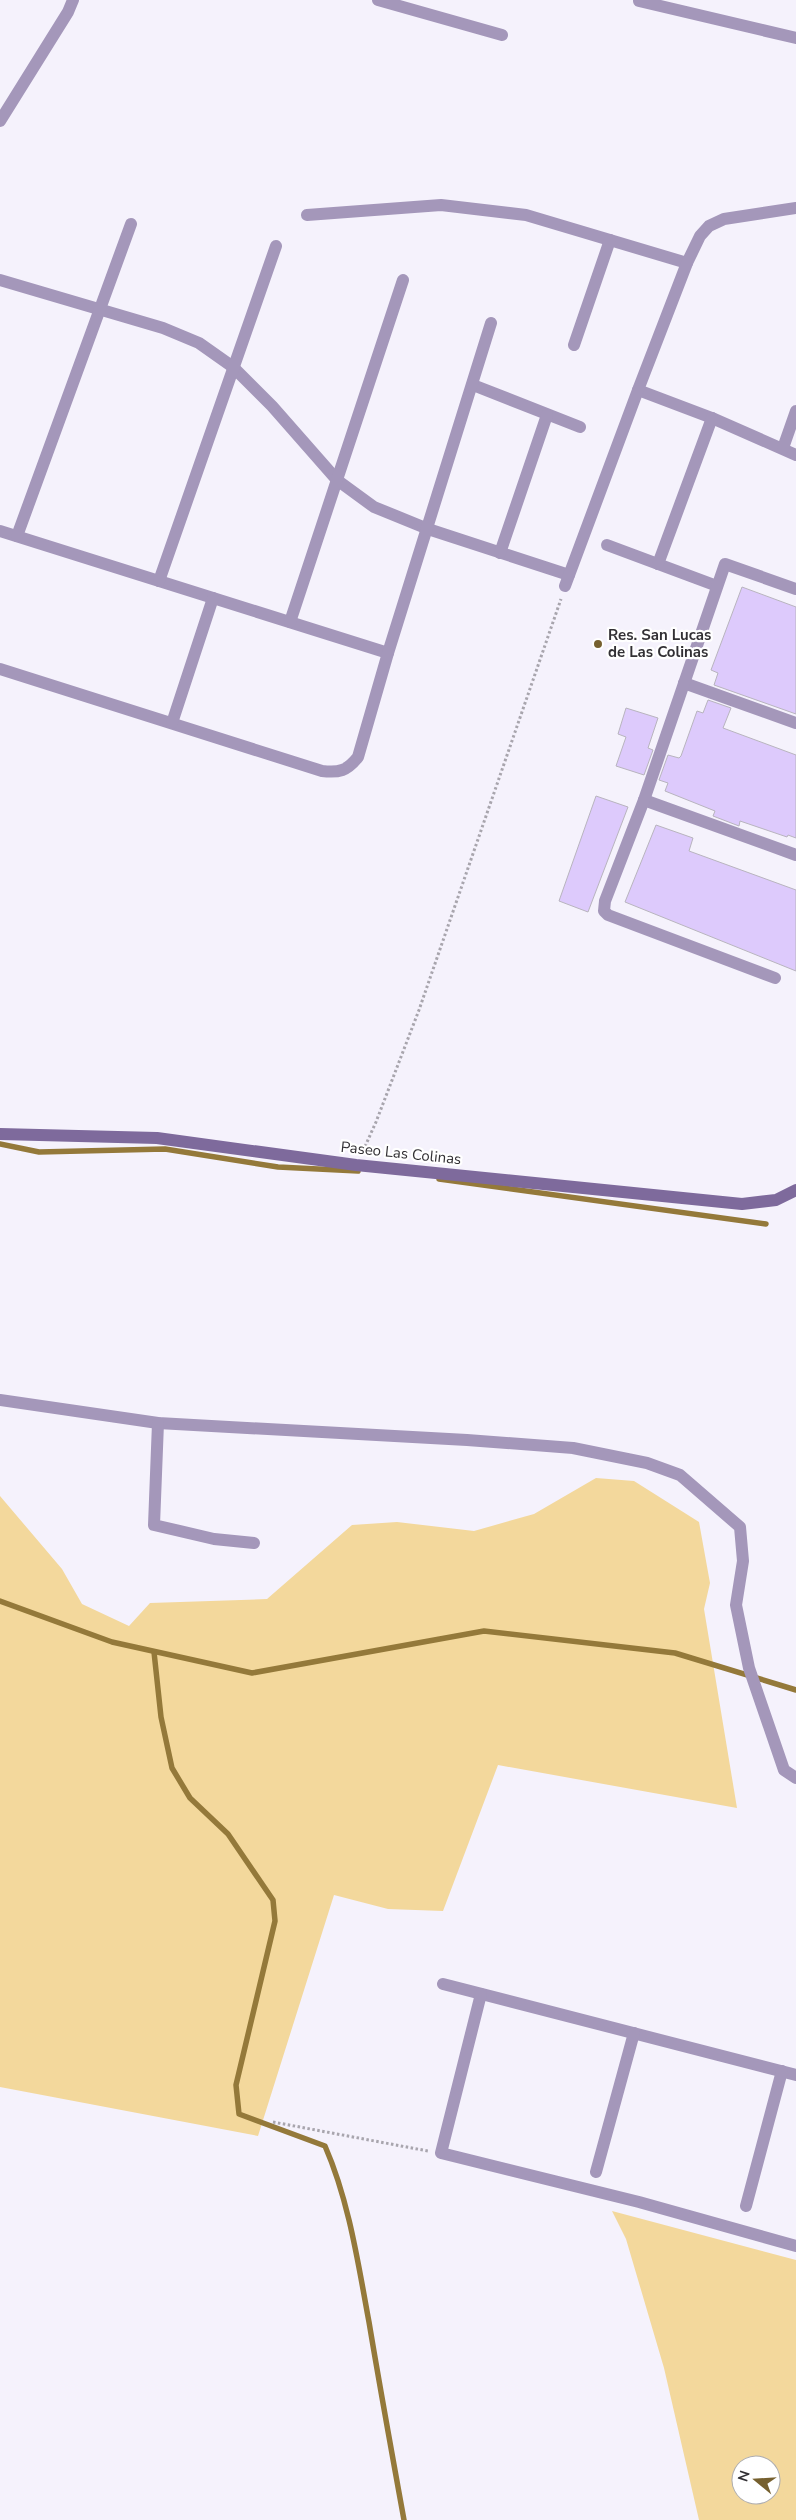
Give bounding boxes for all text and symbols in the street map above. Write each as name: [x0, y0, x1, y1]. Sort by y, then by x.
place label: Res. San Lucas de Las Colinas: [608, 625, 711, 662]
marker: Res. San Lucas de Las Colinas: [592, 638, 604, 650]
street label: Paseo Las Colinas: [340, 1137, 462, 1169]
north arrow: [731, 2455, 781, 2505]
text: N: [733, 2468, 755, 2484]

